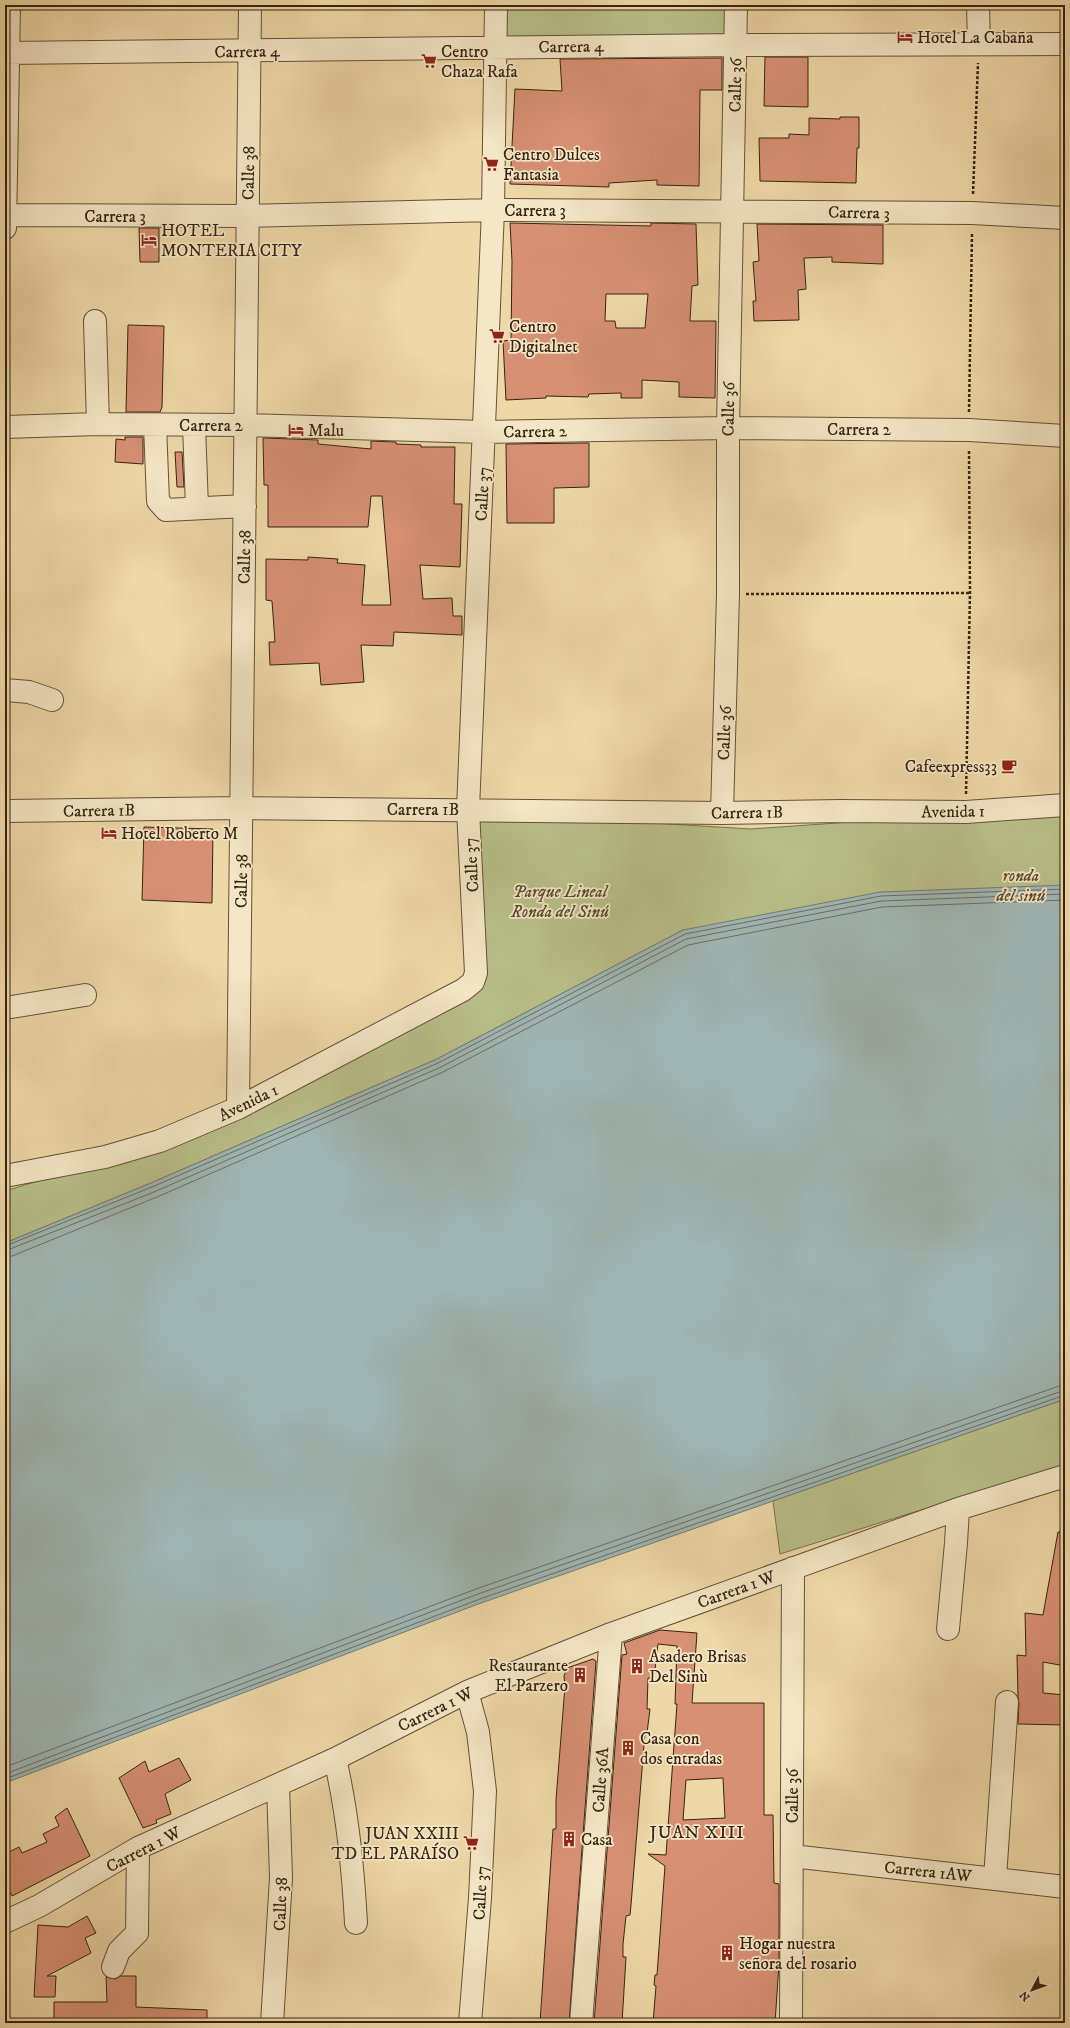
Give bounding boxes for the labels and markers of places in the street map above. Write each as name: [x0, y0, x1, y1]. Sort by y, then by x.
place label: Hotel La Cabaña: [917, 27, 1034, 49]
hotel icon: Hotel La Cabaña: [896, 28, 914, 46]
place label: Centro Chaza Rafa: [441, 41, 519, 83]
supermarket icon: Centro Chaza Rafa: [420, 52, 438, 70]
place label: Centro Dulces Fantasia: [503, 144, 600, 186]
supermarket icon: Centro Dulces Fantasia: [482, 155, 500, 173]
place label: HOTEL MONTERIA CITY: [161, 220, 302, 262]
hotel icon: HOTEL MONTERIA CITY: [140, 231, 158, 249]
place label: Centro Digitalnet: [509, 316, 578, 358]
supermarket icon: Centro Digitalnet: [488, 327, 506, 345]
place label: Malu: [308, 420, 344, 442]
hotel icon: Malu: [287, 421, 305, 439]
place label: Cafeexpress33: [905, 756, 997, 778]
cafe icon: Cafeexpress33: [1000, 757, 1018, 775]
place label: Hotel Roberto M: [121, 823, 238, 845]
hotel icon: Hotel Roberto M: [100, 824, 118, 842]
place label: Asadero Brisas Del Sinù: [649, 1646, 747, 1688]
place label: Restaurante El Parzero: [488, 1655, 568, 1697]
building icon: Asadero Brisas Del Sinù: [628, 1657, 646, 1675]
building icon: Restaurante El Parzero: [571, 1666, 589, 1684]
place label: Casa con dos entradas: [640, 1728, 723, 1770]
building icon: Casa con dos entradas: [619, 1739, 637, 1757]
place label: JUAN XXIII TD EL PARAÍSO: [332, 1823, 459, 1865]
place label: Casa: [581, 1829, 613, 1851]
building icon: Casa: [560, 1830, 578, 1848]
supermarket icon: JUAN XXIII TD EL PARAÍSO: [462, 1834, 480, 1852]
place label: Hogar nuestra señora del rosario: [739, 1933, 857, 1975]
building icon: Hogar nuestra señora del rosario: [718, 1944, 736, 1962]

